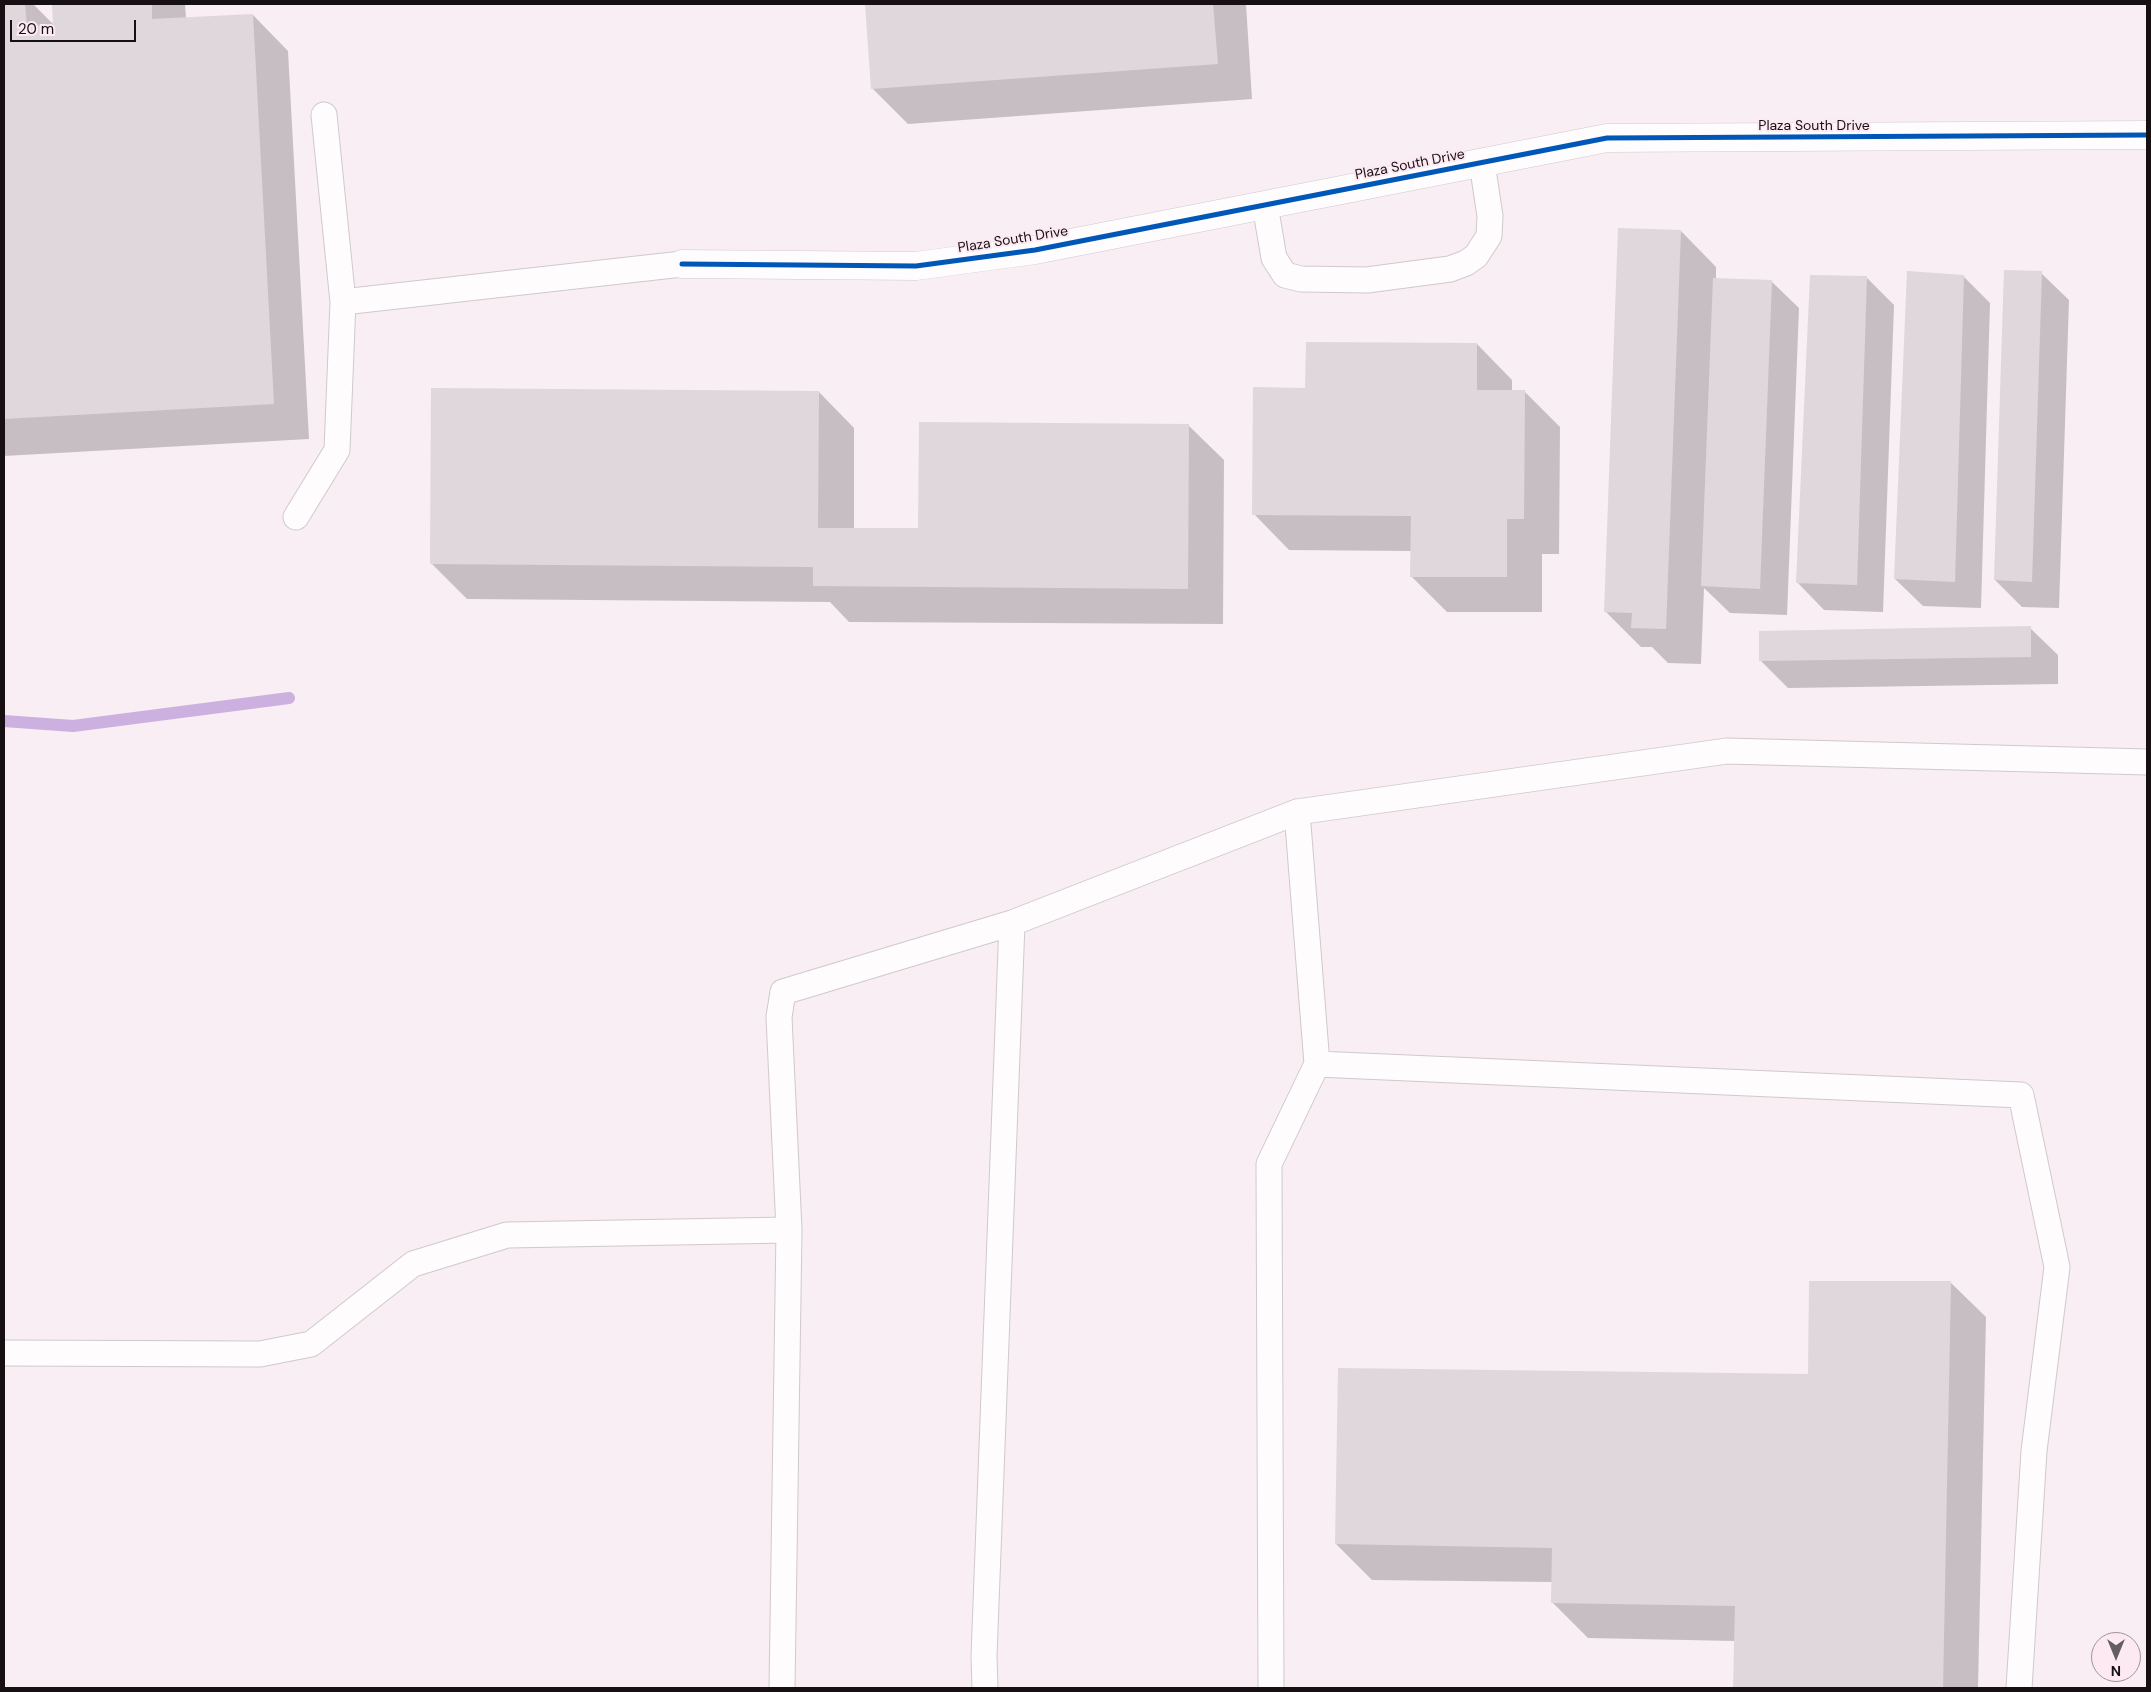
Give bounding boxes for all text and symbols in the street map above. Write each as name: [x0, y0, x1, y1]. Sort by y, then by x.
scale bar: [12, 10, 139, 42]
text: 20 m: [18, 19, 54, 39]
street label: Plaza South Drive: [1758, 118, 1870, 134]
street label: Plaza South Drive: [1354, 146, 1466, 184]
street label: Plaza South Drive: [957, 223, 1069, 257]
north arrow: [2091, 1632, 2141, 1682]
text: N: [2111, 1662, 2121, 1680]

